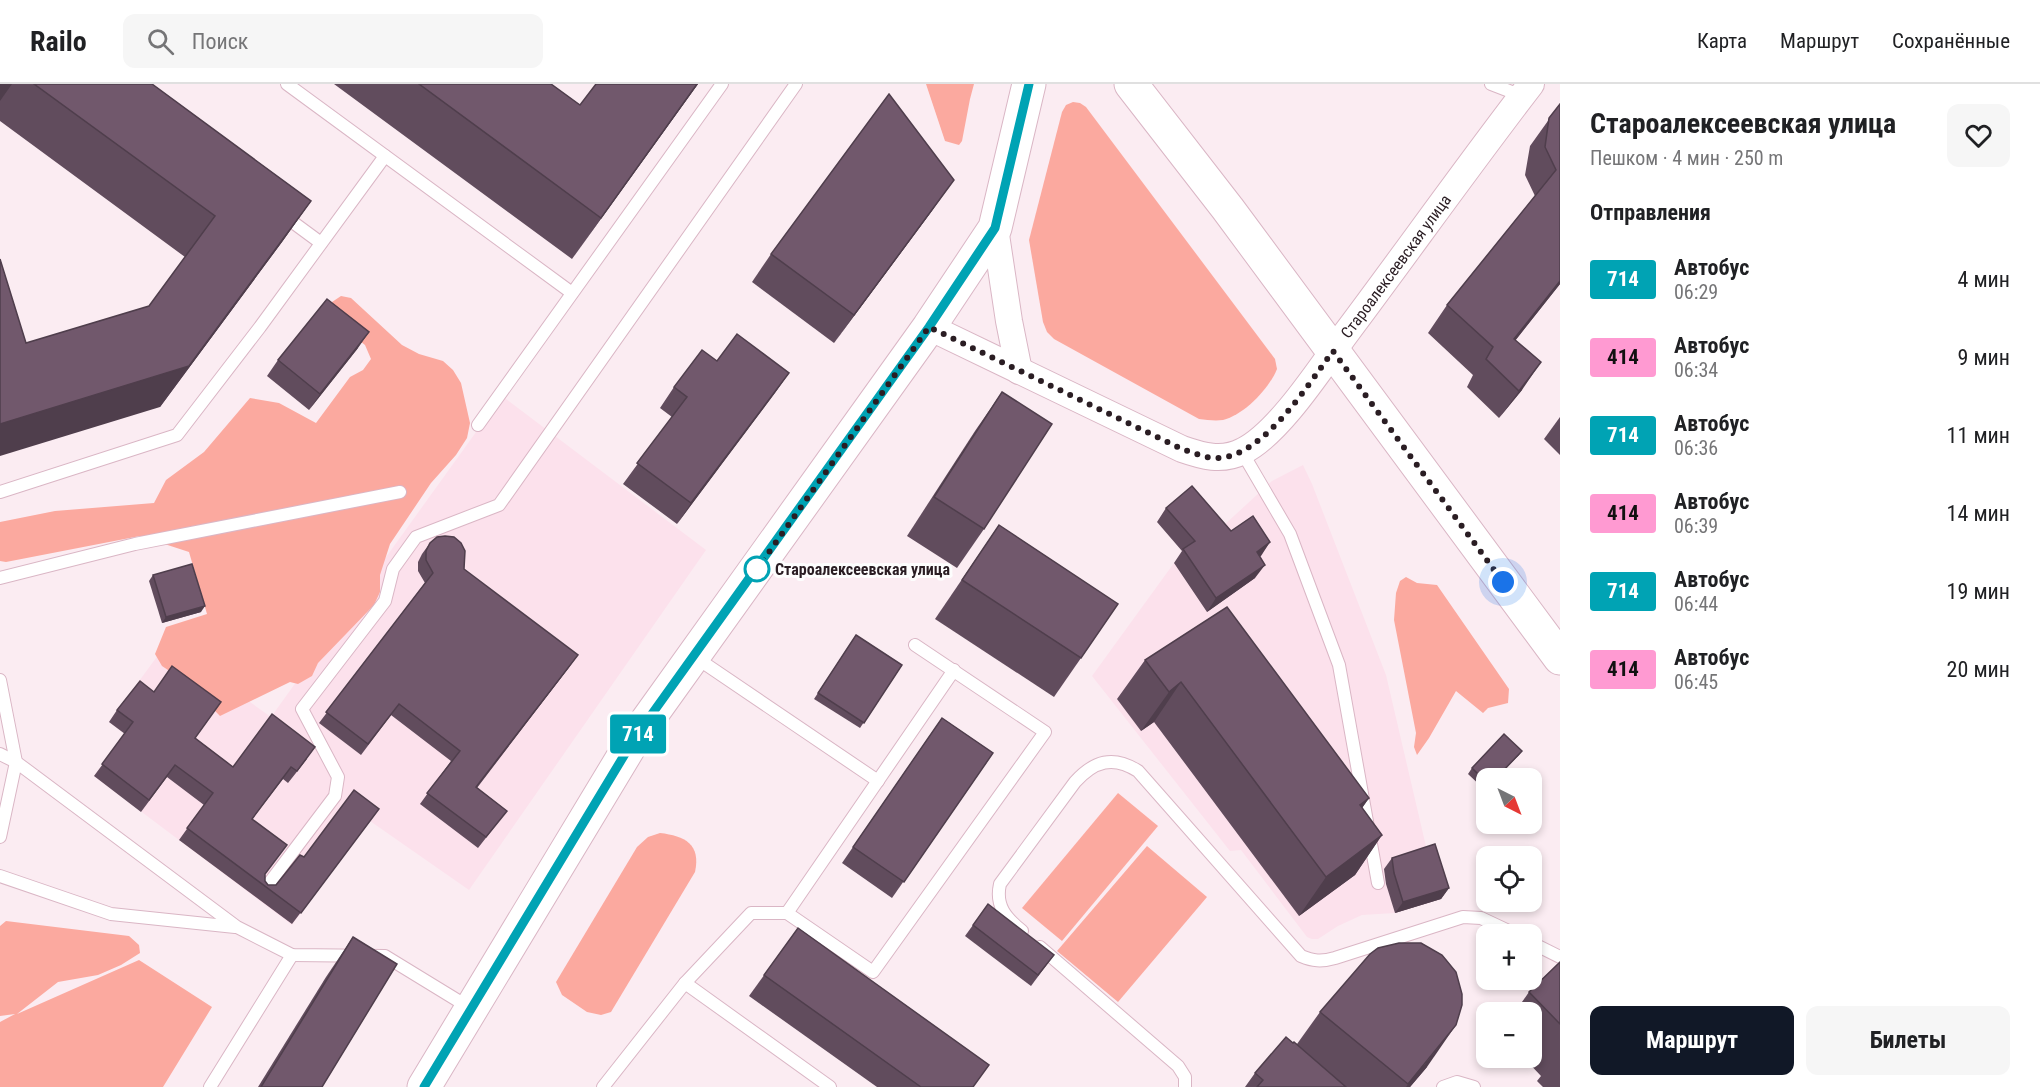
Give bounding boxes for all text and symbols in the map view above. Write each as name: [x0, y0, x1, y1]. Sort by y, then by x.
search box: [123, 14, 543, 68]
text: Railo: [30, 25, 87, 58]
icon: search: [144, 25, 177, 58]
text: Поиск: [192, 29, 248, 54]
text: Карта: [1697, 29, 1747, 53]
text: Маршрут: [1780, 29, 1859, 53]
text: Сохранённые: [1892, 29, 2010, 53]
button: heart: [1947, 104, 2010, 167]
text: Староалексеевская улица: [1590, 107, 1896, 140]
text: Пешком · 4 мин · 250 m: [1590, 146, 1783, 170]
street label: Староалексеевская улица: [1337, 191, 1455, 342]
text: Отправления: [1590, 200, 1711, 225]
text: Автобус: [1674, 255, 1749, 280]
text: 714: [1607, 267, 1639, 291]
text: 4 мин: [1957, 267, 2010, 292]
text: 06:29: [1674, 280, 1718, 304]
text: Автобус: [1674, 333, 1749, 358]
text: 414: [1607, 345, 1639, 369]
text: 9 мин: [1957, 345, 2010, 370]
text: 06:34: [1674, 358, 1718, 382]
text: Автобус: [1674, 411, 1749, 436]
text: 714: [1607, 423, 1639, 447]
text: 11 мин: [1947, 423, 2010, 448]
text: 06:36: [1674, 436, 1718, 460]
text: Автобус: [1674, 489, 1749, 514]
text: 414: [1607, 501, 1639, 525]
text: 14 мин: [1947, 501, 2010, 526]
text: 06:39: [1674, 514, 1718, 538]
marker: Староалексеевская улица: [744, 556, 770, 582]
place label: Староалексеевская улица: [775, 560, 950, 579]
your location: [1488, 567, 1518, 597]
text: Автобус: [1674, 567, 1749, 592]
text: 714: [1607, 579, 1639, 603]
text: 19 мин: [1947, 579, 2010, 604]
text: 06:44: [1674, 592, 1718, 616]
text: Автобус: [1674, 645, 1749, 670]
text: 414: [1607, 657, 1639, 681]
text: 20 мин: [1947, 657, 2010, 682]
text: 06:45: [1674, 670, 1718, 694]
line badge: 714: [604, 714, 672, 754]
text: 714: [622, 722, 654, 746]
north arrow: [1476, 768, 1542, 834]
map controls: [1476, 768, 1542, 1068]
button: locate: [1476, 846, 1542, 912]
button: +: [1476, 924, 1542, 990]
button: −: [1476, 1002, 1542, 1068]
button: Маршрут: [1590, 1006, 1794, 1075]
button: Билеты: [1806, 1006, 2010, 1075]

